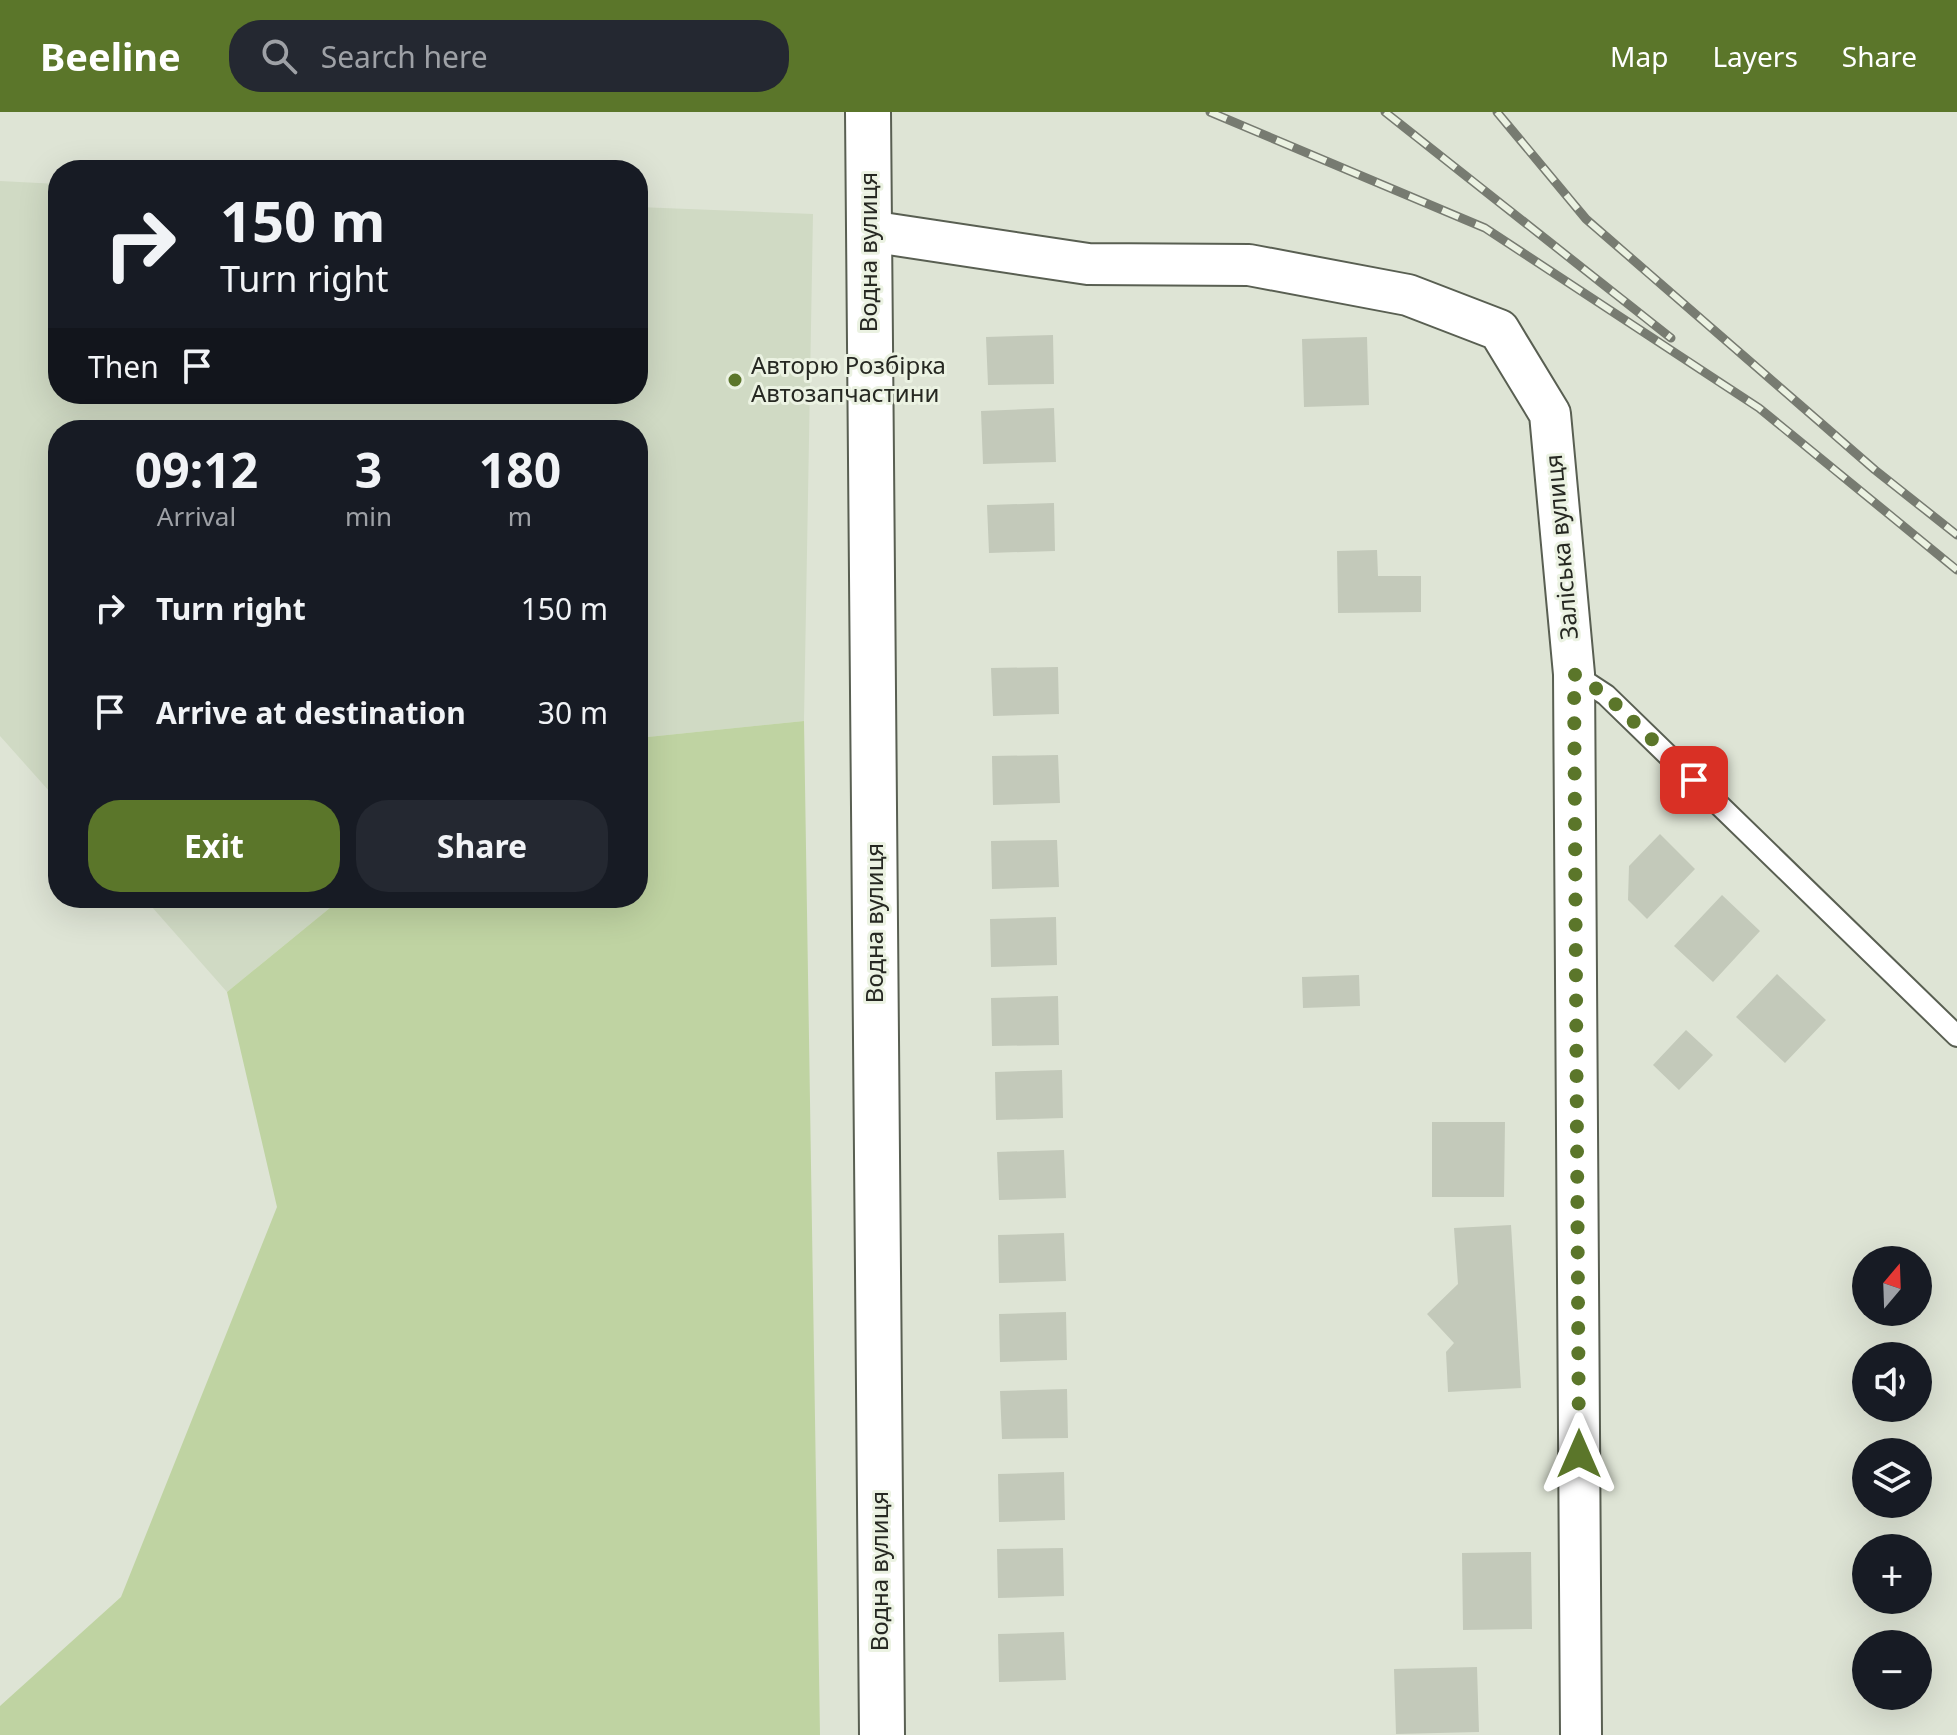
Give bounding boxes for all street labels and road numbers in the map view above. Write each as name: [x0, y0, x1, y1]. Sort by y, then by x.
street label: Водна вулиця: [851, 172, 884, 332]
street label: Заліська вулиця: [1536, 453, 1585, 641]
street label: Водна вулиця: [857, 843, 890, 1003]
street label: Водна вулиця: [862, 1491, 895, 1651]

